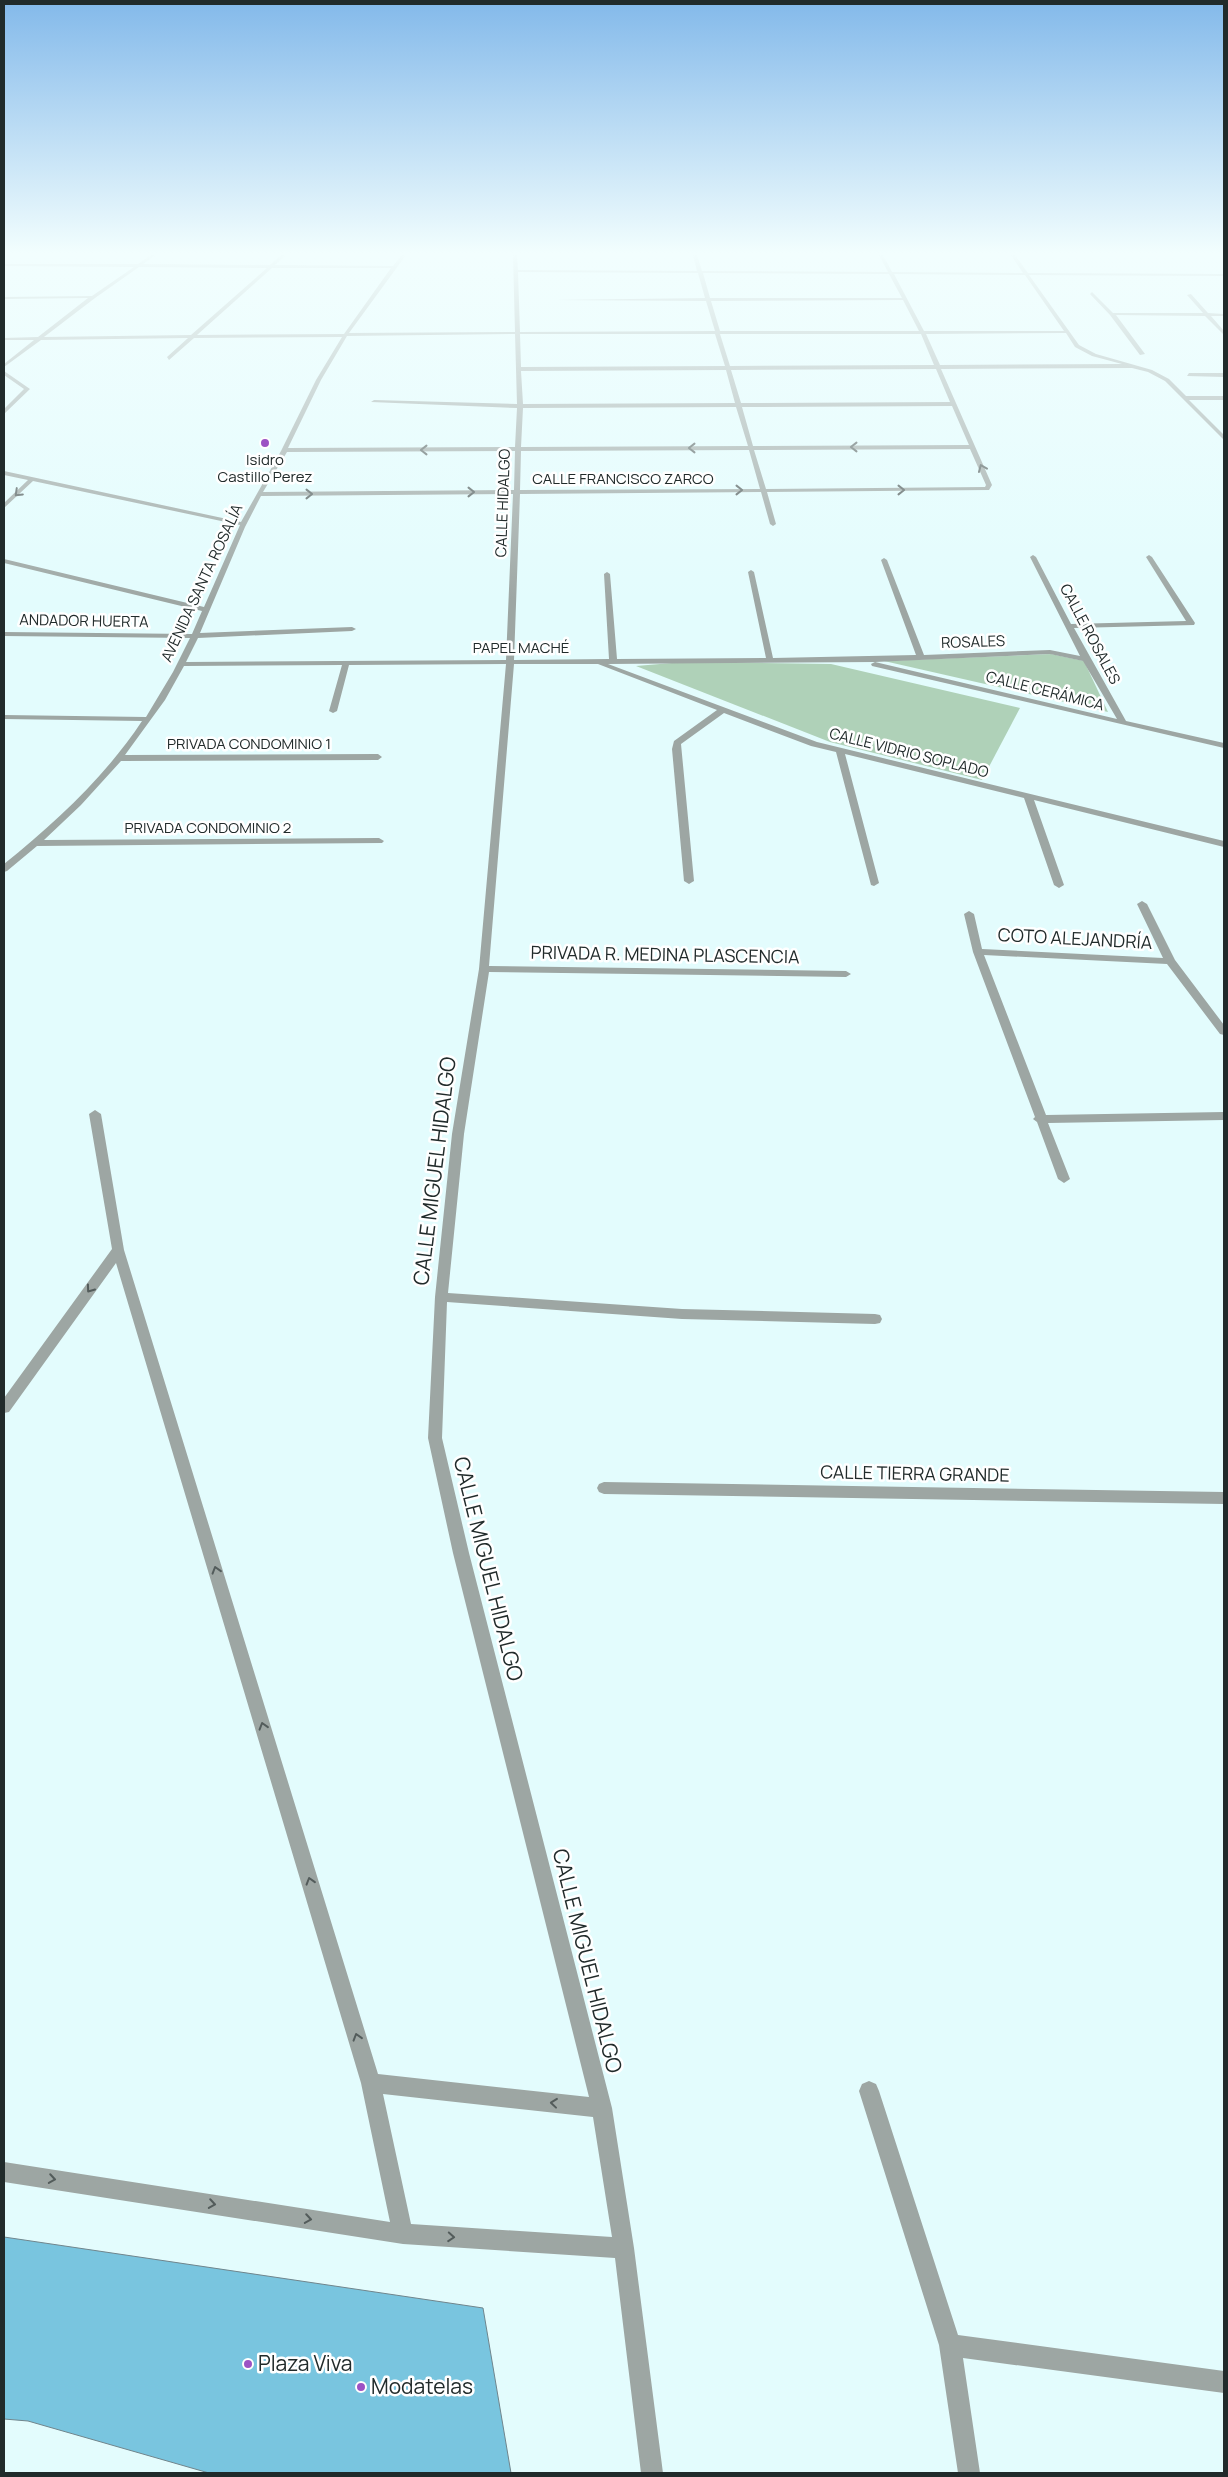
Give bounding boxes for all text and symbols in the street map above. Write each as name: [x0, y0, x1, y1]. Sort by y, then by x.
marker: Isidro Castillo Perez: [259, 437, 271, 449]
one-way arrow: [850, 442, 858, 452]
one-way arrow: [687, 443, 695, 453]
one-way arrow: [420, 444, 428, 455]
street label: CALLE HIDALGO: [490, 448, 515, 558]
place label: Isidro Castillo Perez: [217, 449, 313, 487]
one-way arrow: [977, 464, 988, 473]
street label: CALLE FRANCISCO ZARCO: [532, 468, 714, 489]
one-way arrow: [735, 485, 743, 495]
one-way arrow: [898, 485, 905, 495]
one-way arrow: [14, 487, 23, 496]
one-way arrow: [468, 487, 475, 497]
one-way arrow: [305, 489, 313, 499]
street label: AVENIDA SANTA ROSALÍA: [156, 500, 248, 665]
street label: CALLE ROSALES: [1055, 580, 1126, 688]
street label: ANDADOR HUERTA: [19, 609, 149, 632]
street label: ROSALES: [941, 630, 1005, 653]
street label: PAPEL MACHÉ: [473, 637, 569, 658]
street label: CALLE CERÁMICA: [984, 666, 1107, 715]
street label: CALLE VIDRIO SOPLADO: [827, 723, 991, 783]
street label: PRIVADA CONDOMINIO 1: [167, 733, 331, 754]
street label: PRIVADA CONDOMINIO 2: [125, 817, 291, 838]
street label: COTO ALEJANDRÍA: [997, 922, 1153, 954]
street label: PRIVADA R. MEDINA PLASCENCIA: [530, 940, 800, 968]
street label: CALLE MIGUEL HIDALGO: [406, 1055, 462, 1287]
one-way arrow: [87, 1284, 96, 1293]
street label: CALLE MIGUEL HIDALGO: [448, 1454, 530, 1684]
street label: CALLE TIERRA GRANDE: [820, 1459, 1010, 1487]
one-way arrow: [211, 1566, 221, 1575]
one-way arrow: [258, 1722, 268, 1730]
street label: CALLE MIGUEL HIDALGO: [547, 1846, 629, 2076]
one-way arrow: [305, 1877, 315, 1886]
one-way arrow: [353, 2033, 363, 2041]
one-way arrow: [549, 2098, 557, 2109]
one-way arrow: [48, 2173, 56, 2184]
one-way arrow: [209, 2198, 217, 2209]
one-way arrow: [304, 2214, 312, 2224]
one-way arrow: [448, 2232, 456, 2243]
place label: Plaza Viva: [258, 2349, 352, 2377]
marker: Plaza Viva: [242, 2358, 254, 2370]
place label: Modatelas: [371, 2372, 473, 2400]
marker: Modatelas: [355, 2381, 367, 2393]

